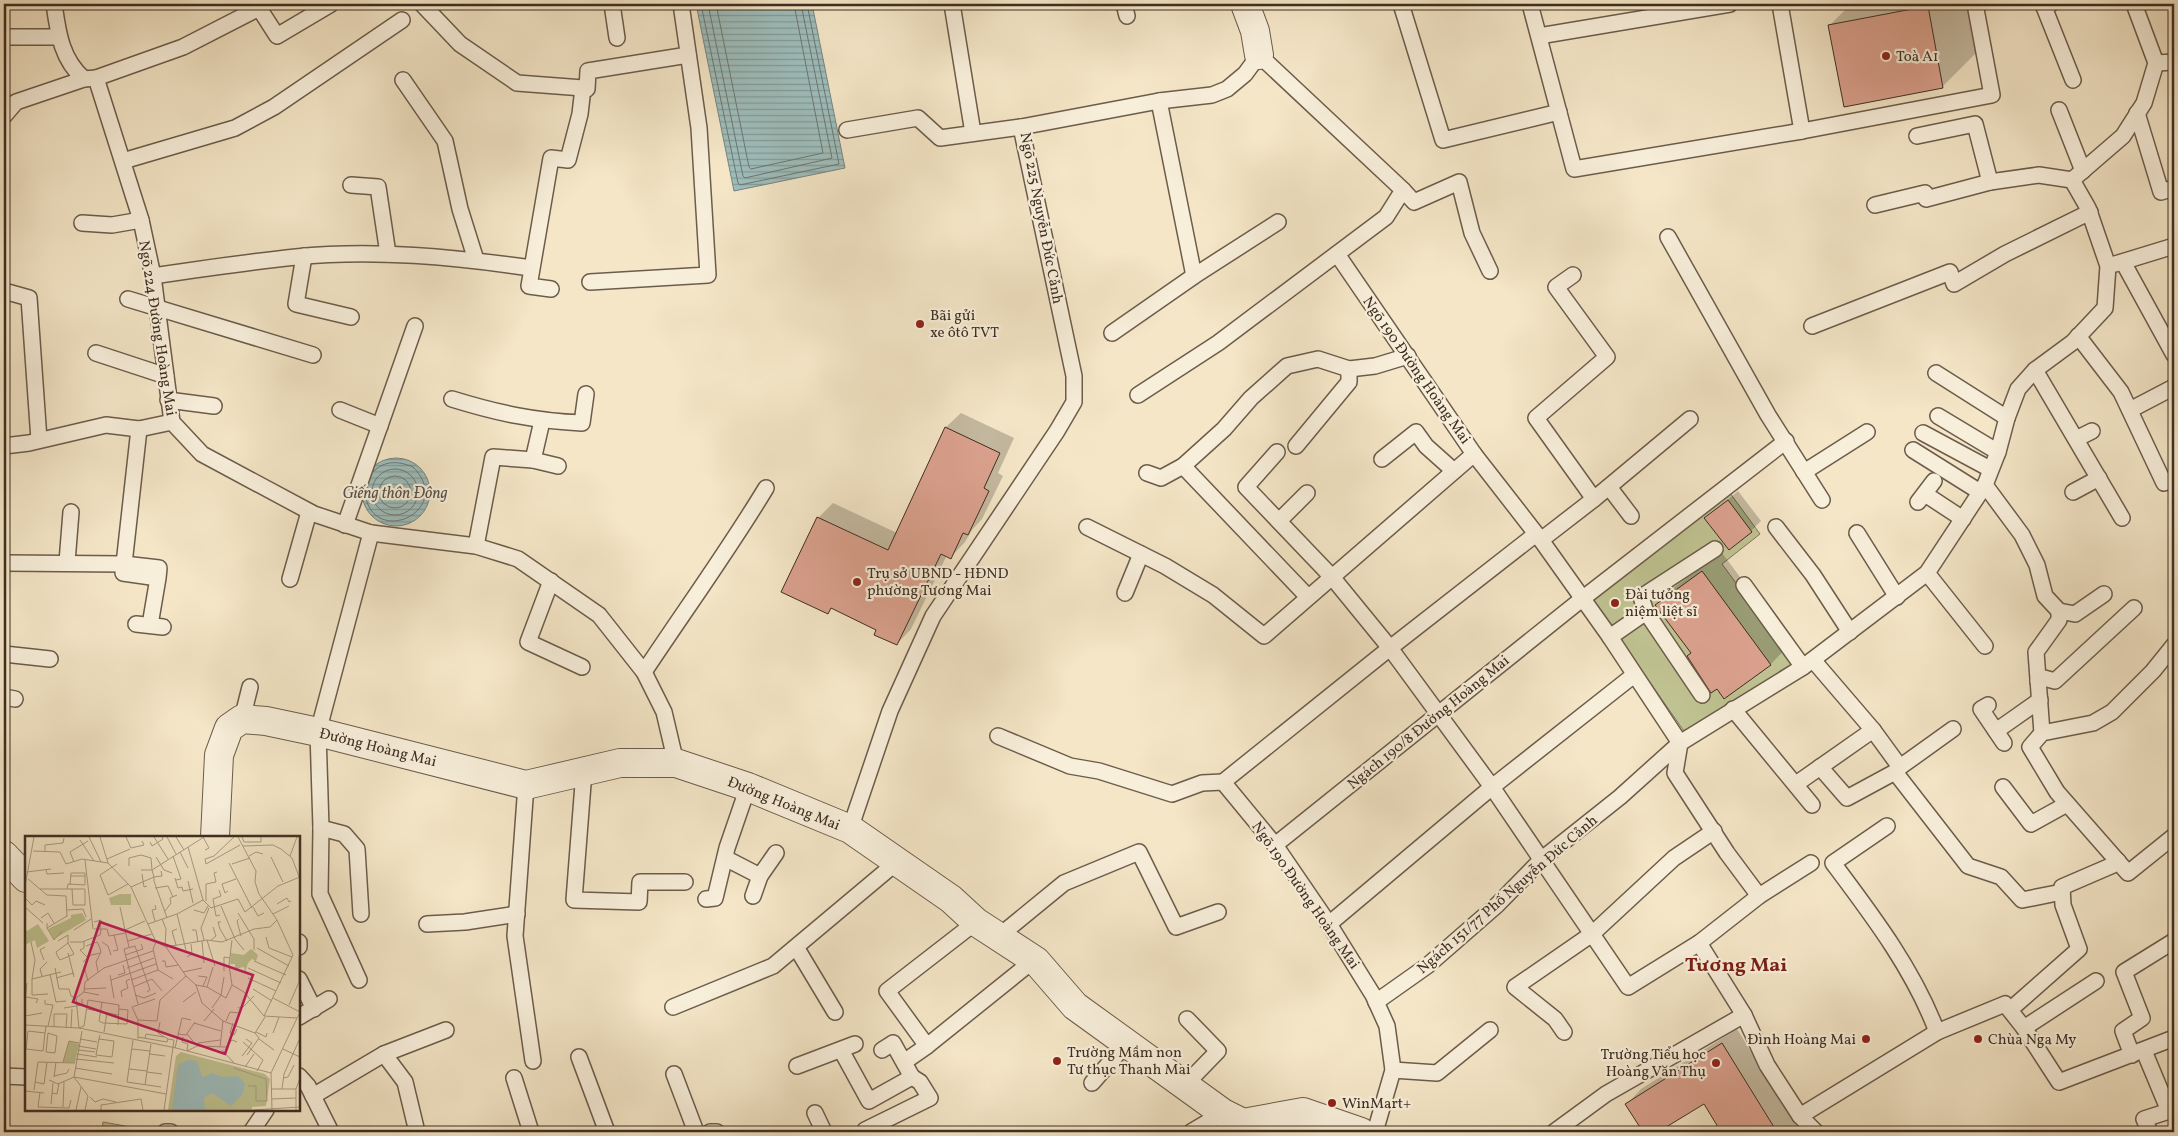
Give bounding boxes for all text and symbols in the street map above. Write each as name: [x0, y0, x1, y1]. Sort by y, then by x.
place label: Toà A1: [1896, 47, 1939, 68]
marker: Toà A1: [1880, 50, 1892, 62]
street label: Ngõ 225 Nguyễn Đức Cảnh: [1014, 131, 1067, 306]
street label: Ngõ 224 Đường Hoàng Mai: [132, 239, 181, 418]
street label: Ngõ 190 Đường Hoàng Mai: [1357, 293, 1475, 449]
place label: Bãi gửi xe ôtô TVT: [930, 306, 999, 344]
marker: Bãi gửi xe ôtô TVT: [914, 318, 926, 330]
water label: Giếng thôn Đông: [342, 483, 448, 505]
place label: Trụ sở UBND - HĐND phường Tương Mai: [867, 564, 1008, 602]
marker: Trụ sở UBND - HĐND phường Tương Mai: [851, 576, 863, 588]
place label: Đài tưởng niệm liệt sĩ: [1625, 585, 1698, 623]
marker: Đài tưởng niệm liệt sĩ: [1609, 597, 1621, 609]
street label: Ngách 190/8 Đường Hoàng Mai: [1343, 651, 1515, 795]
street label: Đường Hoàng Mai: [317, 724, 438, 773]
street label: Đường Hoàng Mai: [724, 772, 843, 837]
street label: Ngách 151/77 Phố Nguyễn Đức Cảnh: [1413, 811, 1603, 979]
street label: Ngõ 190 Đường Hoàng Mai: [1246, 818, 1364, 974]
inset map: [25, 836, 300, 1111]
district label: Tương Mai: [1685, 952, 1787, 980]
place label: Đình Hoàng Mai: [1747, 1030, 1856, 1051]
place label: Chùa Nga My: [1988, 1030, 2076, 1051]
marker: Đình Hoàng Mai: [1860, 1033, 1872, 1045]
marker: Chùa Nga My: [1972, 1033, 1984, 1045]
place label: Trường Mầm non Tư thục Thanh Mai: [1067, 1043, 1190, 1081]
place label: Trường Tiểu học Hoàng Văn Thụ: [1600, 1045, 1706, 1083]
marker: Trường Mầm non Tư thục Thanh Mai: [1051, 1055, 1063, 1067]
marker: Trường Tiểu học Hoàng Văn Thụ: [1710, 1057, 1722, 1069]
place label: WinMart+: [1342, 1094, 1411, 1115]
marker: WinMart+: [1326, 1097, 1338, 1109]

